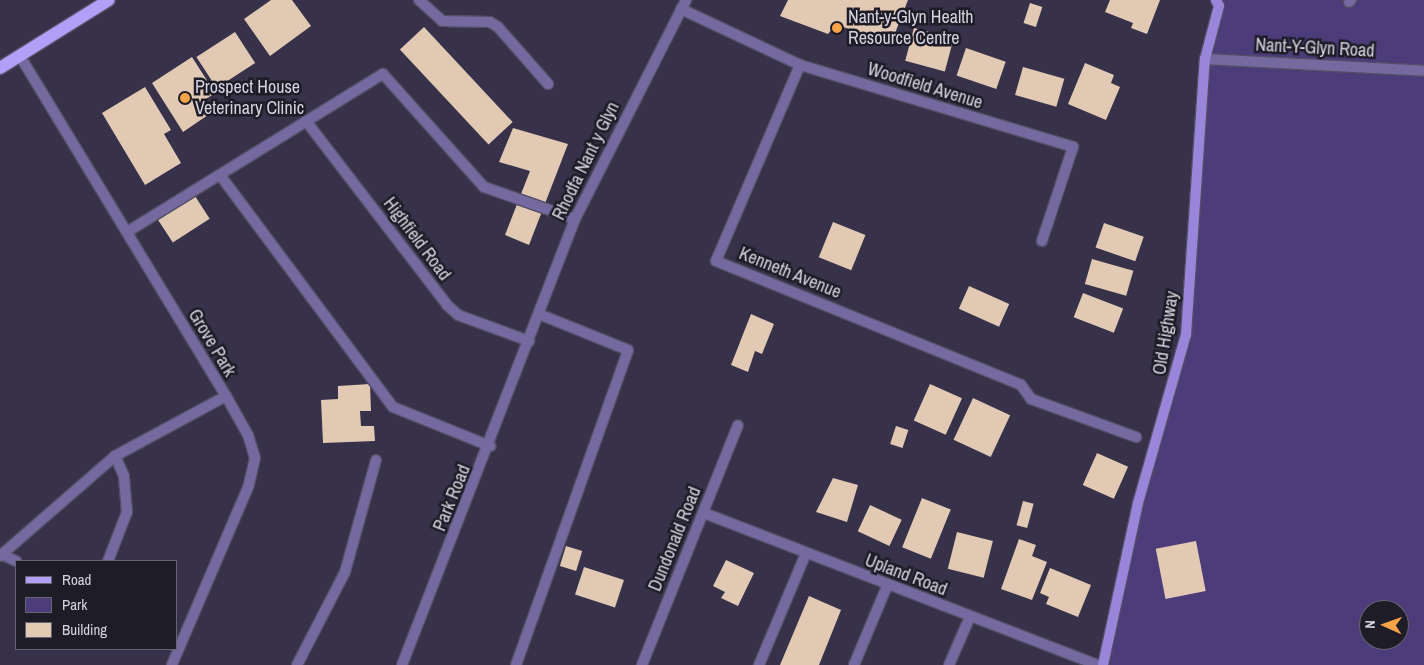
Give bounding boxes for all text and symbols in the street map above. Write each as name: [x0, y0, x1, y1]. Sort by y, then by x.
place label: Nant-y-Glyn Health Resource Centre: [848, 7, 973, 50]
marker: Nant-y-Glyn Health Resource Centre: [830, 21, 844, 35]
street label: Nant-Y-Glyn Road: [1255, 34, 1375, 62]
street label: Woodfield Avenue: [864, 58, 986, 114]
place label: Prospect House Veterinary Clinic: [195, 77, 304, 120]
marker: Prospect House Veterinary Clinic: [179, 92, 191, 104]
street label: Rhodfa Nant y Glyn: [548, 98, 624, 224]
street label: Highfield Road: [379, 193, 455, 285]
street label: Kenneth Avenue: [735, 243, 845, 303]
street label: Old Highway: [1149, 290, 1183, 376]
street label: Grove Park: [184, 305, 240, 381]
street label: Park Road: [429, 462, 475, 534]
street label: Dundonald Road: [644, 484, 706, 594]
street label: Upland Road: [862, 549, 950, 601]
legend: [15, 560, 178, 650]
text: Road: [62, 569, 91, 590]
text: Park: [62, 594, 87, 615]
north arrow: [1359, 600, 1409, 650]
text: Building: [62, 619, 107, 640]
text: N: [1361, 620, 1379, 629]

